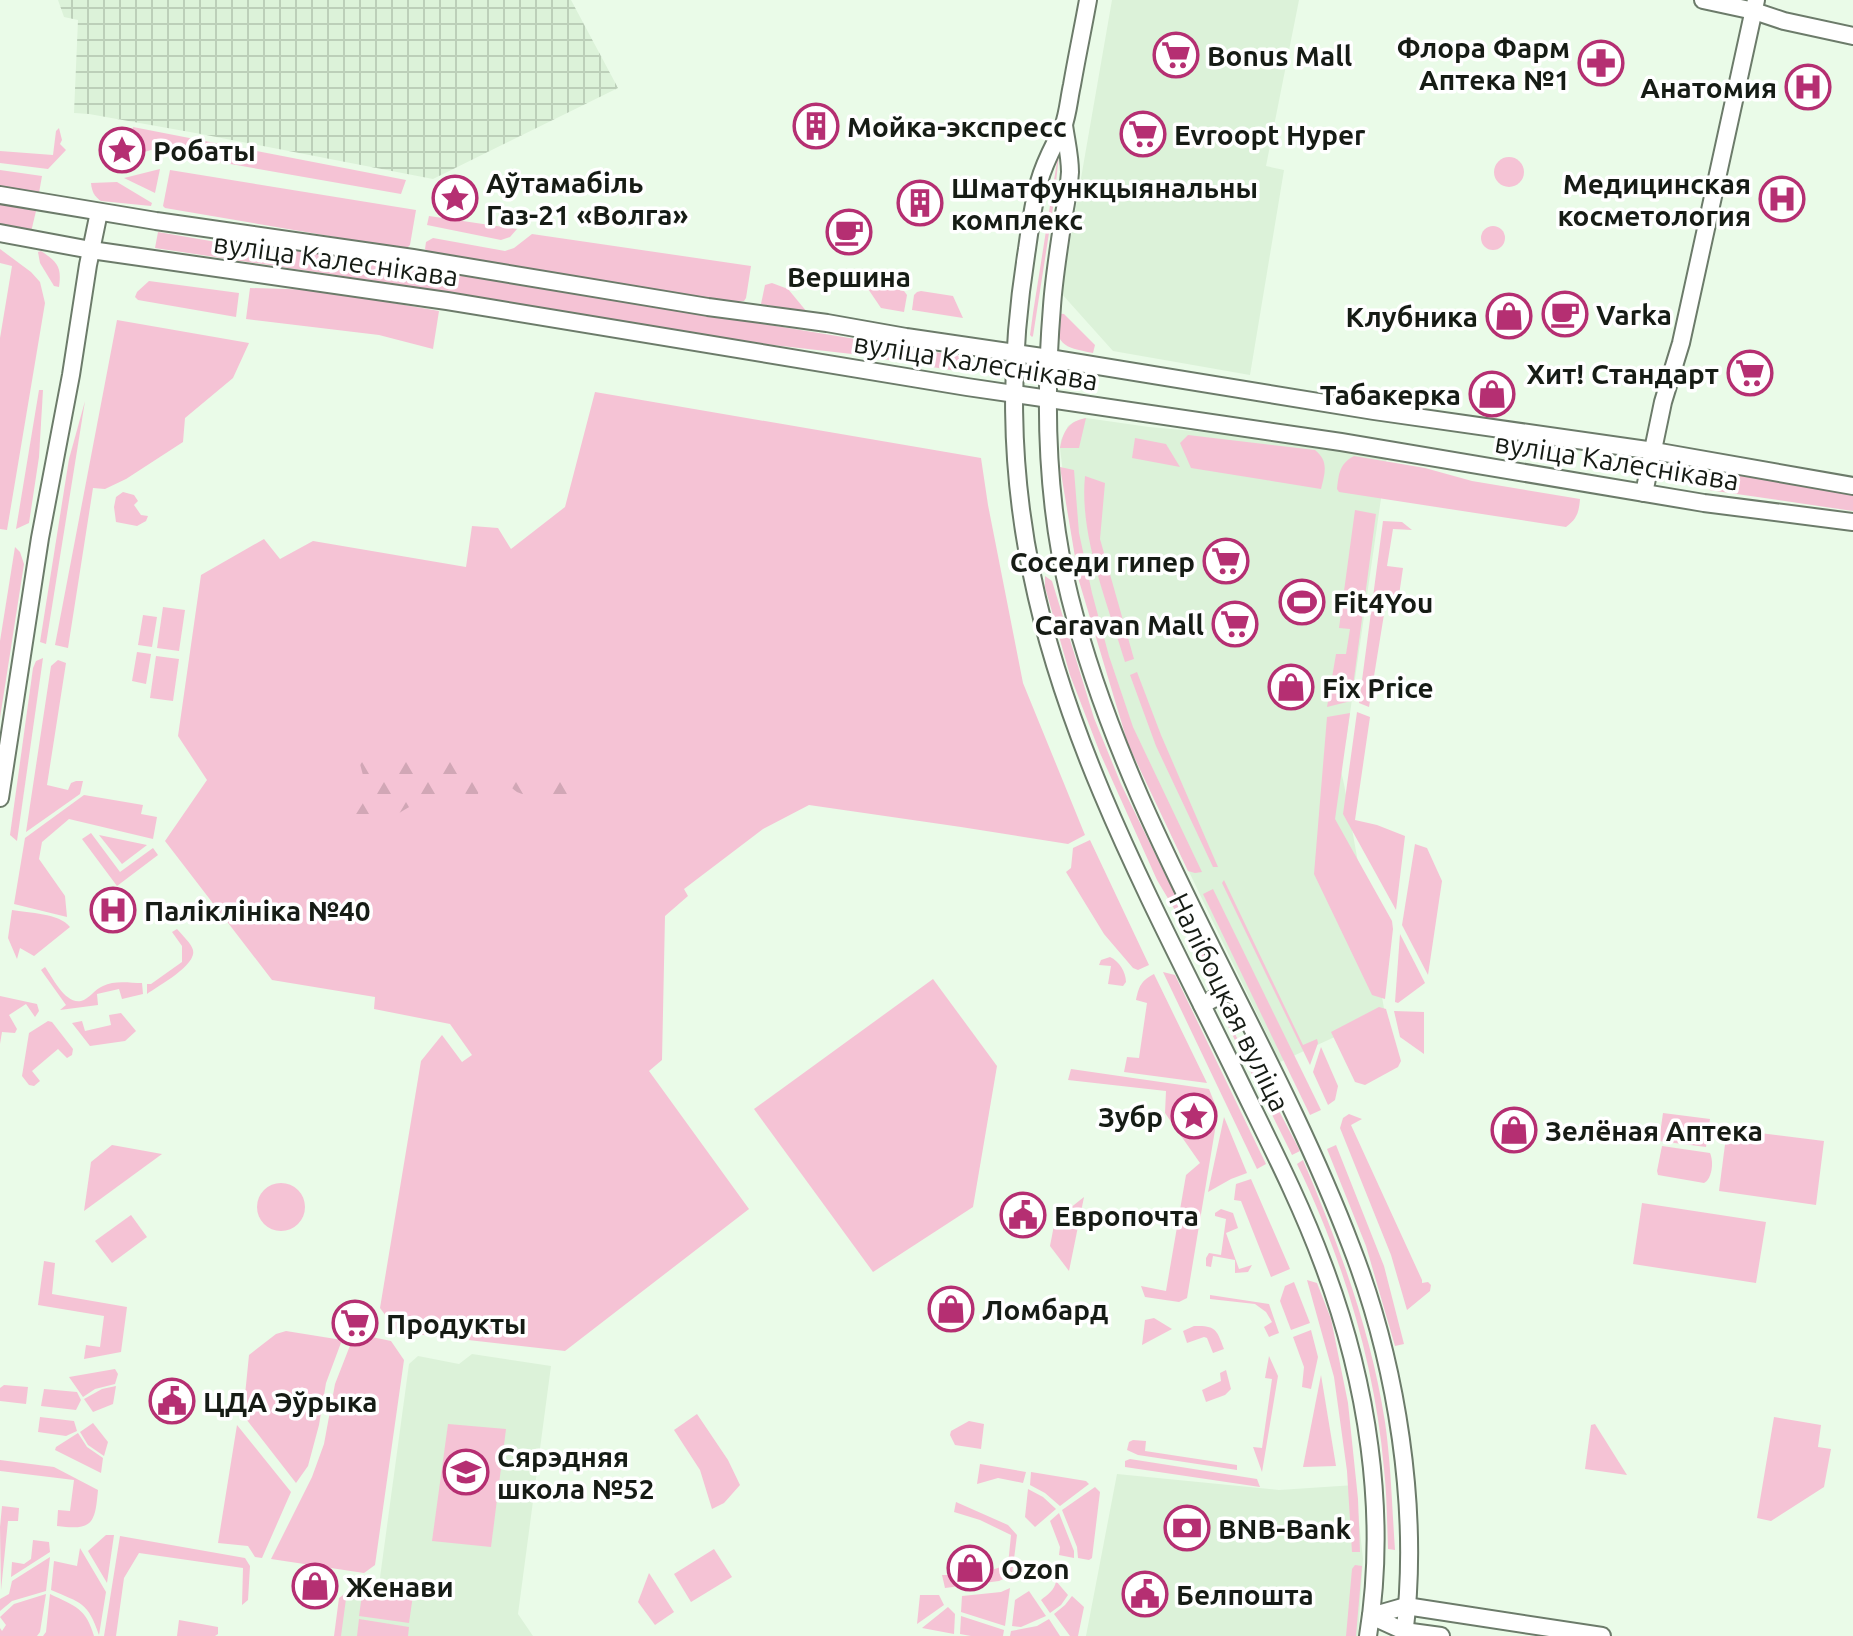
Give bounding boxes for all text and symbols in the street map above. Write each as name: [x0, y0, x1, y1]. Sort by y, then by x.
supermarket icon: Bonus Mall: [1152, 31, 1200, 79]
place label: Флора Фарм Аптека №1: [1396, 32, 1570, 95]
pharmacy icon: Флора Фарм Аптека №1: [1577, 39, 1625, 87]
place label: Bonus Mall: [1207, 40, 1352, 71]
hospital icon: Анатомия: [1784, 63, 1832, 111]
place label: Анатомия: [1640, 72, 1777, 103]
building icon: Мойка-экспресс: [792, 102, 840, 150]
supermarket icon: Evroopt Hyper: [1119, 110, 1167, 158]
place label: Мойка-экспресс: [847, 111, 1067, 142]
place label: Evroopt Hyper: [1174, 119, 1366, 150]
place icon: Робаты: [98, 126, 146, 174]
place label: Робаты: [153, 135, 256, 166]
place label: Аўтамабіль Газ-21 «Волга»: [486, 167, 688, 230]
place label: Медицинская косметология: [1558, 168, 1751, 231]
place label: Шматфункцыянальны комплекс: [951, 172, 1258, 235]
place icon: Аўтамабіль Газ-21 «Волга»: [431, 174, 479, 222]
hospital icon: Медицинская косметология: [1758, 175, 1806, 223]
building icon: Шматфункцыянальны комплекс: [896, 179, 944, 227]
cafe icon: Вершина: [825, 208, 873, 256]
street label: вуліца Калеснікава: [212, 226, 460, 292]
place label: Вершина: [787, 261, 911, 292]
cafe icon: Varka: [1541, 290, 1589, 338]
shop icon: Клубника: [1485, 292, 1533, 340]
place label: Varka: [1596, 299, 1672, 330]
place label: Клубника: [1345, 301, 1478, 332]
street label: вуліца Калеснікава: [852, 326, 1100, 396]
supermarket icon: Хит! Стандарт: [1726, 349, 1774, 397]
place label: Хит! Стандарт: [1527, 358, 1719, 389]
shop icon: Табакерка: [1468, 370, 1516, 418]
place label: Табакерка: [1320, 379, 1461, 410]
street label: вуліца Калеснікава: [1493, 426, 1741, 496]
supermarket icon: Соседи гипер: [1202, 537, 1250, 585]
place label: Соседи гипер: [1010, 546, 1195, 577]
sports icon: Fit4You: [1278, 578, 1326, 626]
place label: Fit4You: [1333, 587, 1433, 618]
supermarket icon: Caravan Mall: [1211, 600, 1259, 648]
place label: Caravan Mall: [1034, 609, 1204, 640]
shop icon: Fix Price: [1267, 663, 1315, 711]
place label: Fix Price: [1322, 672, 1434, 703]
hospital icon: Паліклініка №40: [89, 886, 137, 934]
street label: Налібоцкая вуліца: [1164, 888, 1296, 1116]
place label: Паліклініка №40: [144, 895, 371, 926]
place icon: Зубр: [1170, 1092, 1218, 1140]
place label: Зубр: [1098, 1101, 1163, 1132]
shop icon: Зелёная Аптека: [1490, 1106, 1538, 1154]
place label: Зелёная Аптека: [1545, 1115, 1763, 1146]
public building icon: Европочта: [999, 1191, 1047, 1239]
place label: Европочта: [1054, 1200, 1199, 1231]
shop icon: Ломбард: [927, 1285, 975, 1333]
place label: Ломбард: [982, 1294, 1108, 1325]
supermarket icon: Продукты: [331, 1299, 379, 1347]
place label: Продукты: [386, 1308, 527, 1339]
public building icon: ЦДА Эўрыка: [148, 1377, 196, 1425]
place label: ЦДА Эўрыка: [203, 1386, 378, 1417]
place label: Сярэдняя школа №52: [497, 1441, 655, 1504]
school or university icon: Сярэдняя школа №52: [442, 1448, 490, 1496]
bank icon: BNB-Bank: [1163, 1504, 1211, 1552]
place label: BNB-Bank: [1218, 1513, 1352, 1544]
shop icon: Ozon: [946, 1544, 994, 1592]
place label: Ozon: [1001, 1553, 1070, 1584]
shop icon: Женави: [291, 1562, 339, 1610]
public building icon: Белпошта: [1121, 1570, 1169, 1618]
place label: Женави: [346, 1571, 454, 1602]
place label: Белпошта: [1176, 1579, 1314, 1610]

